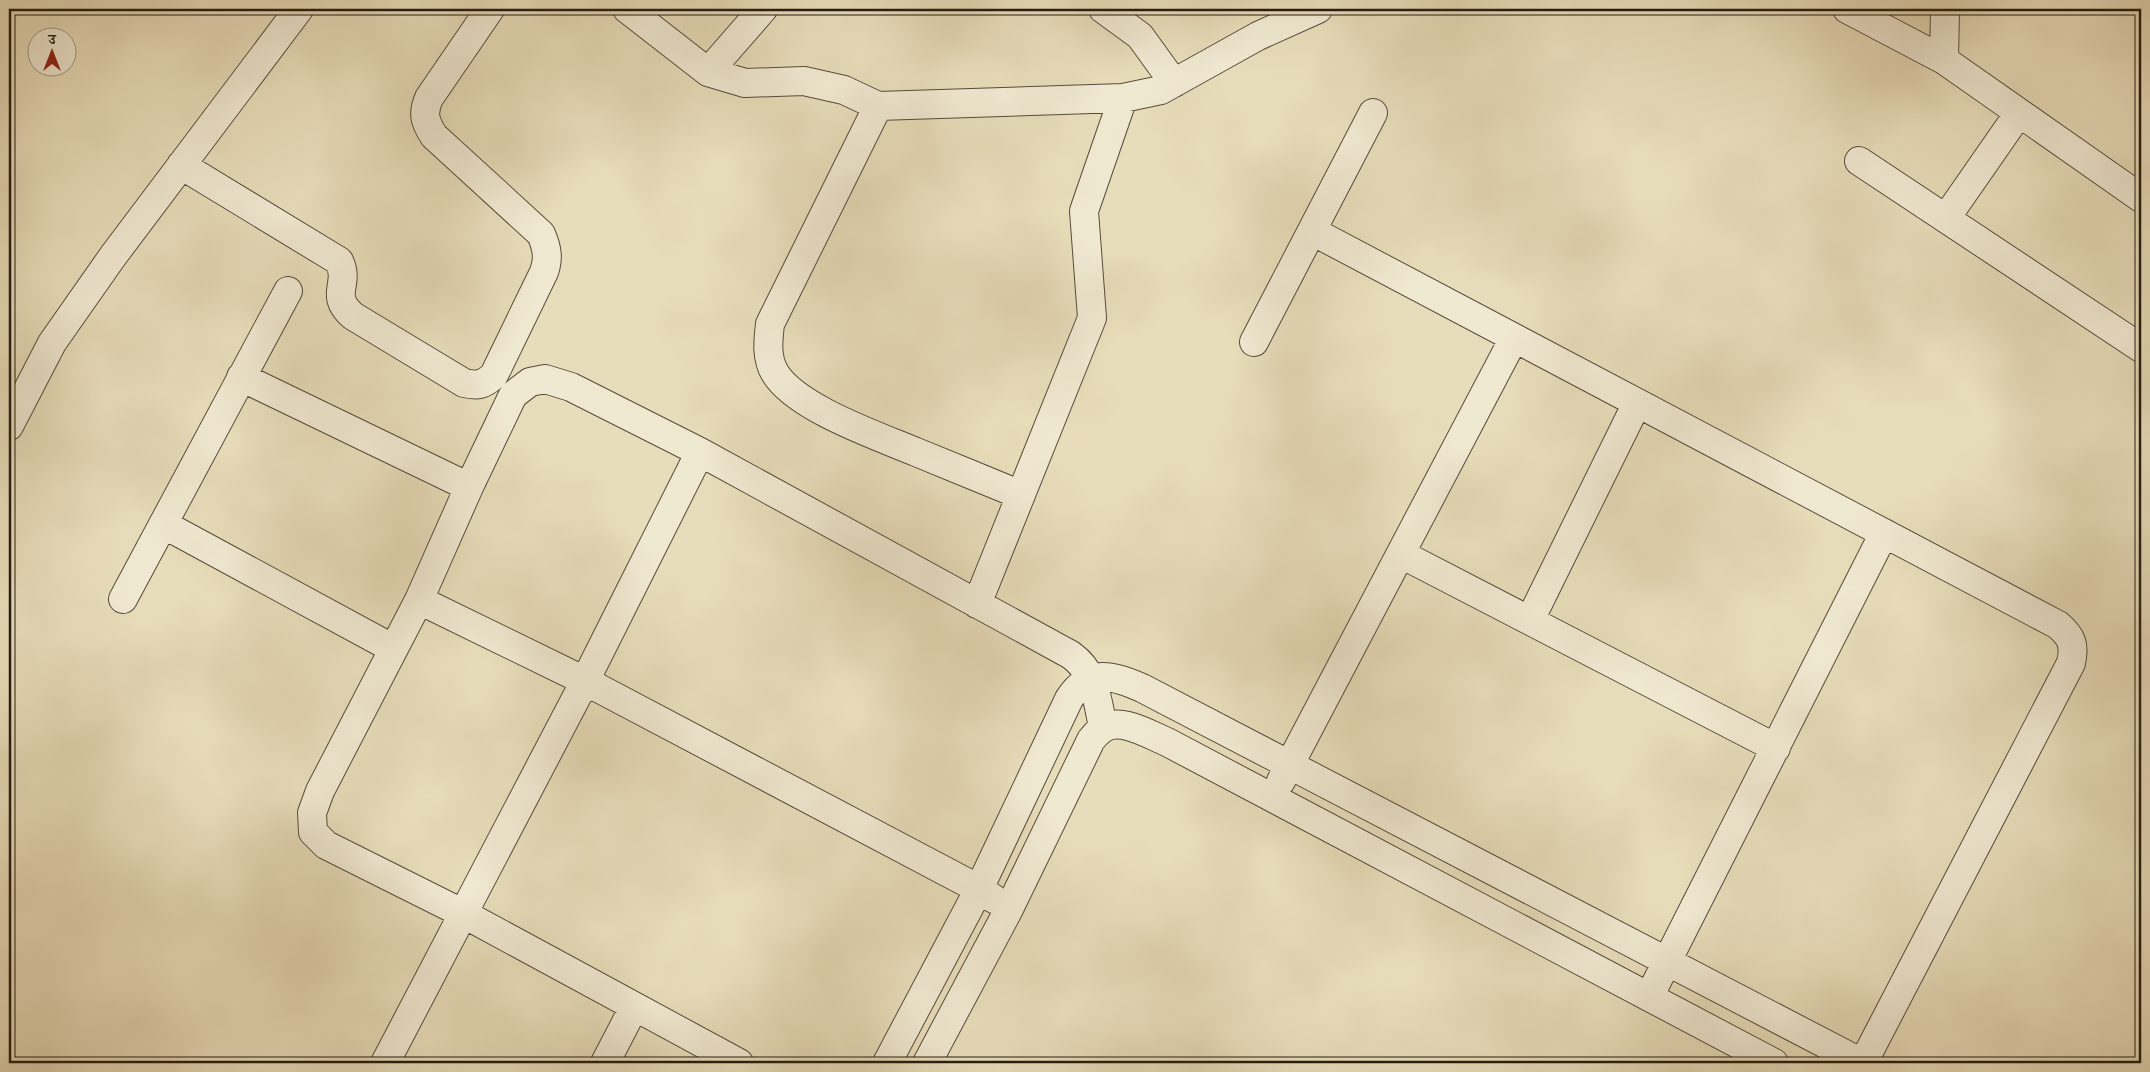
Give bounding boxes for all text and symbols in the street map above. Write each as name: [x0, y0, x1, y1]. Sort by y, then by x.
north arrow: [28, 28, 78, 78]
text: उ: [47, 33, 56, 47]

